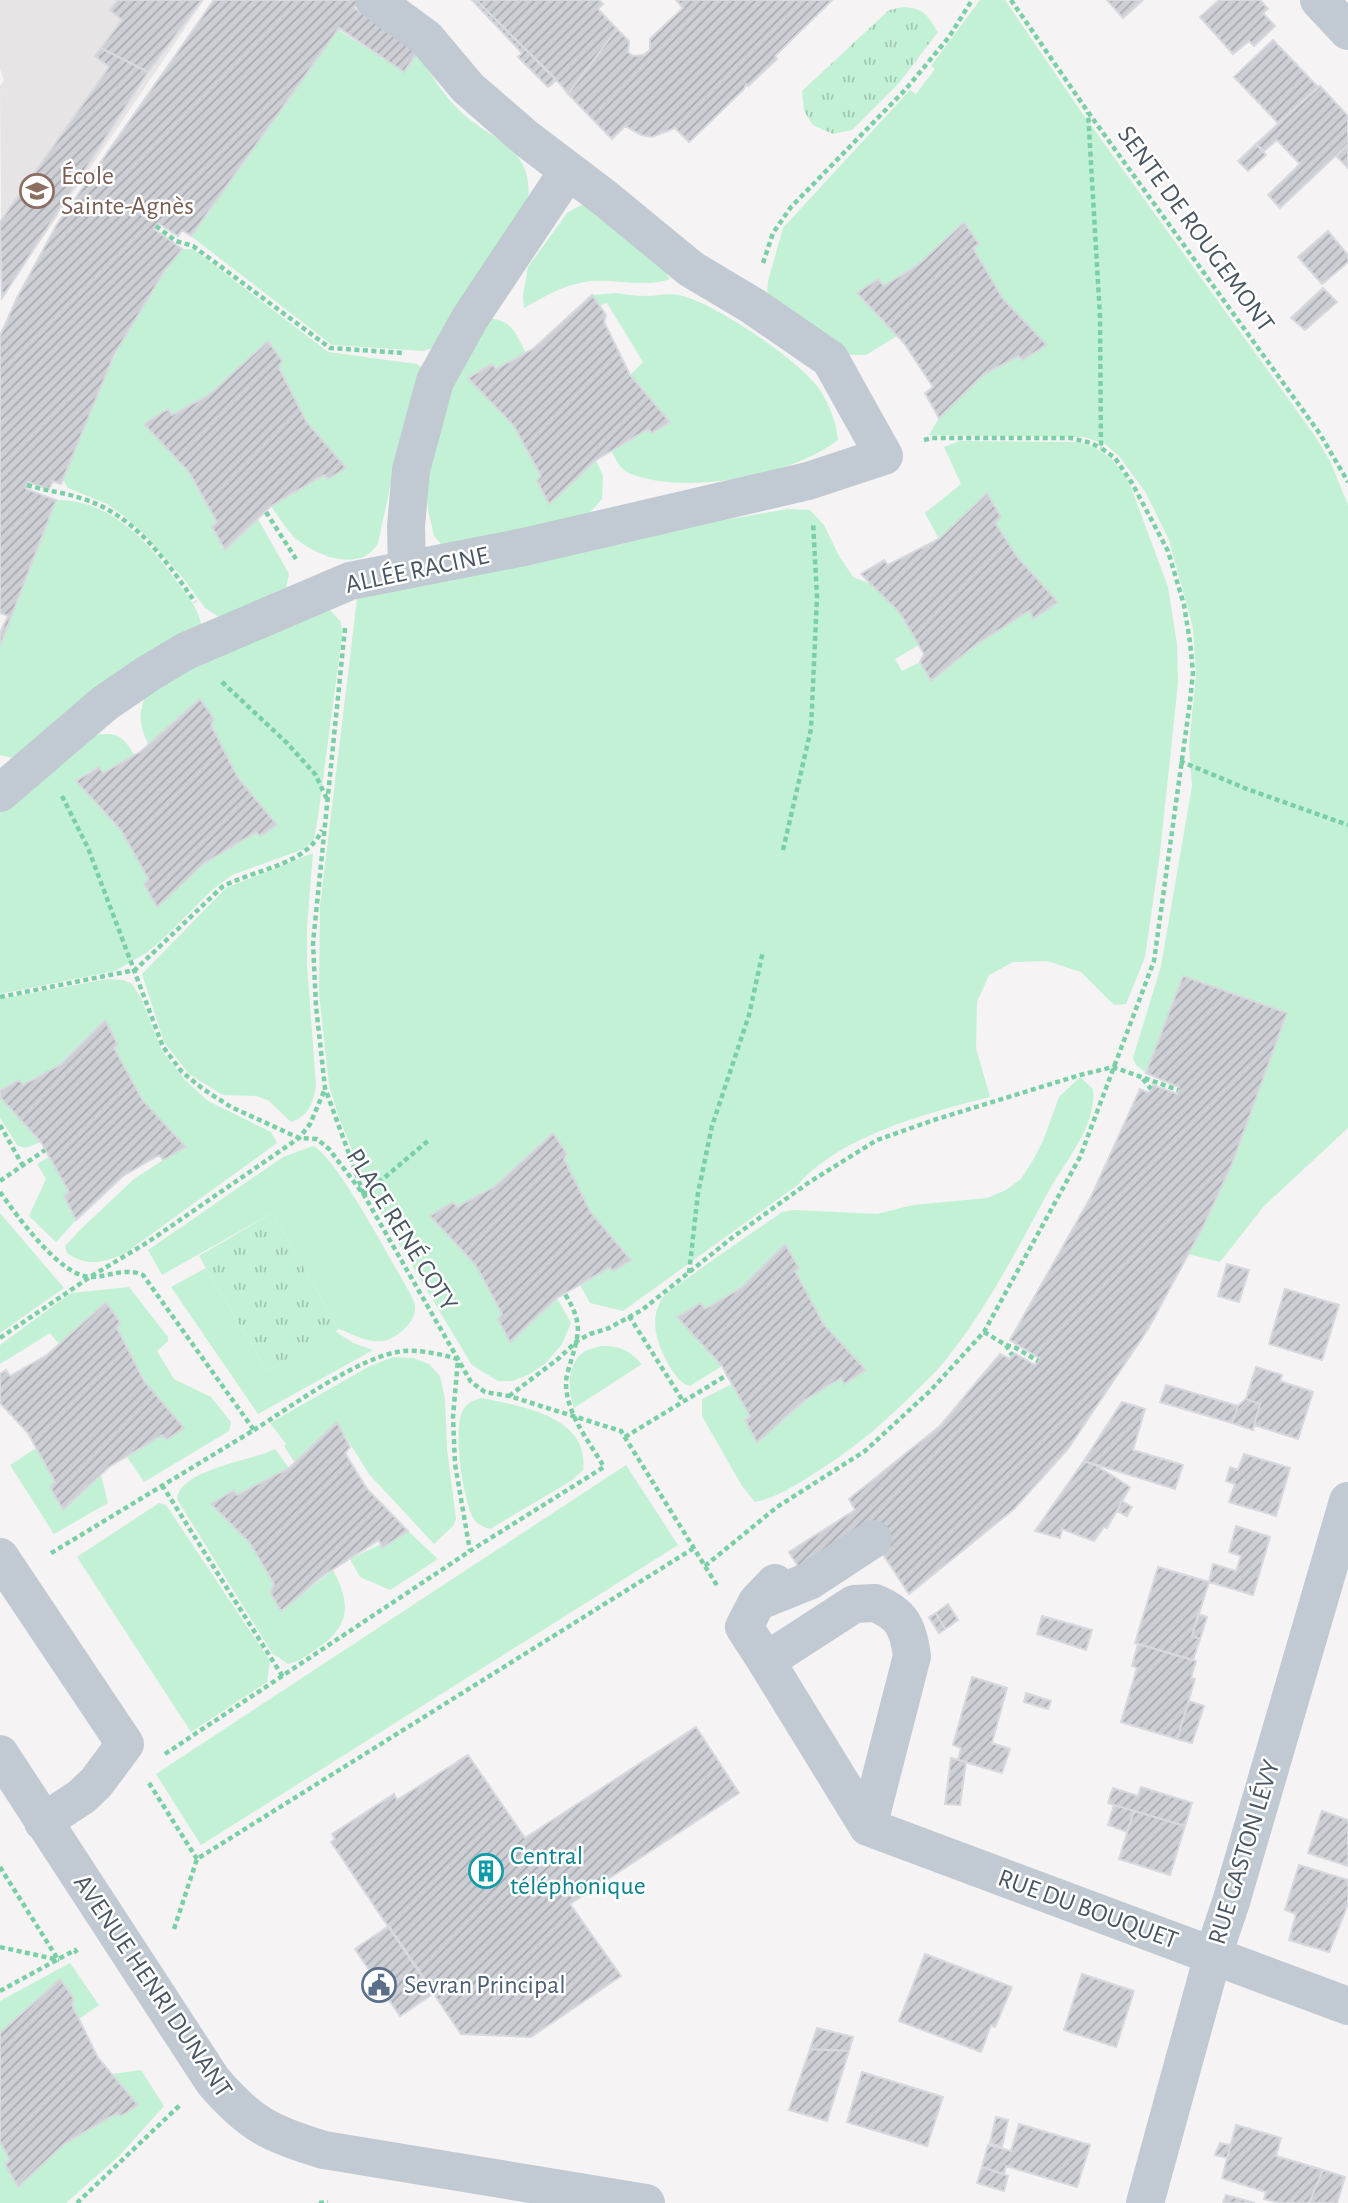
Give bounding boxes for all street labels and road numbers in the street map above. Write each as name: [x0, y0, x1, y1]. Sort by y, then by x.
street label: SENTE DE ROUGEMONT: [1113, 121, 1279, 337]
street label: ALLÉE RACINE: [343, 540, 491, 598]
street label: PLACE RENÉ COTY: [342, 1143, 464, 1316]
street label: RUE GASTON LÉVY: [1202, 1756, 1285, 1947]
street label: RUE DU BOUQUET: [995, 1864, 1182, 1954]
street label: AVENUE HENRI DUNANT: [69, 1870, 237, 2102]

